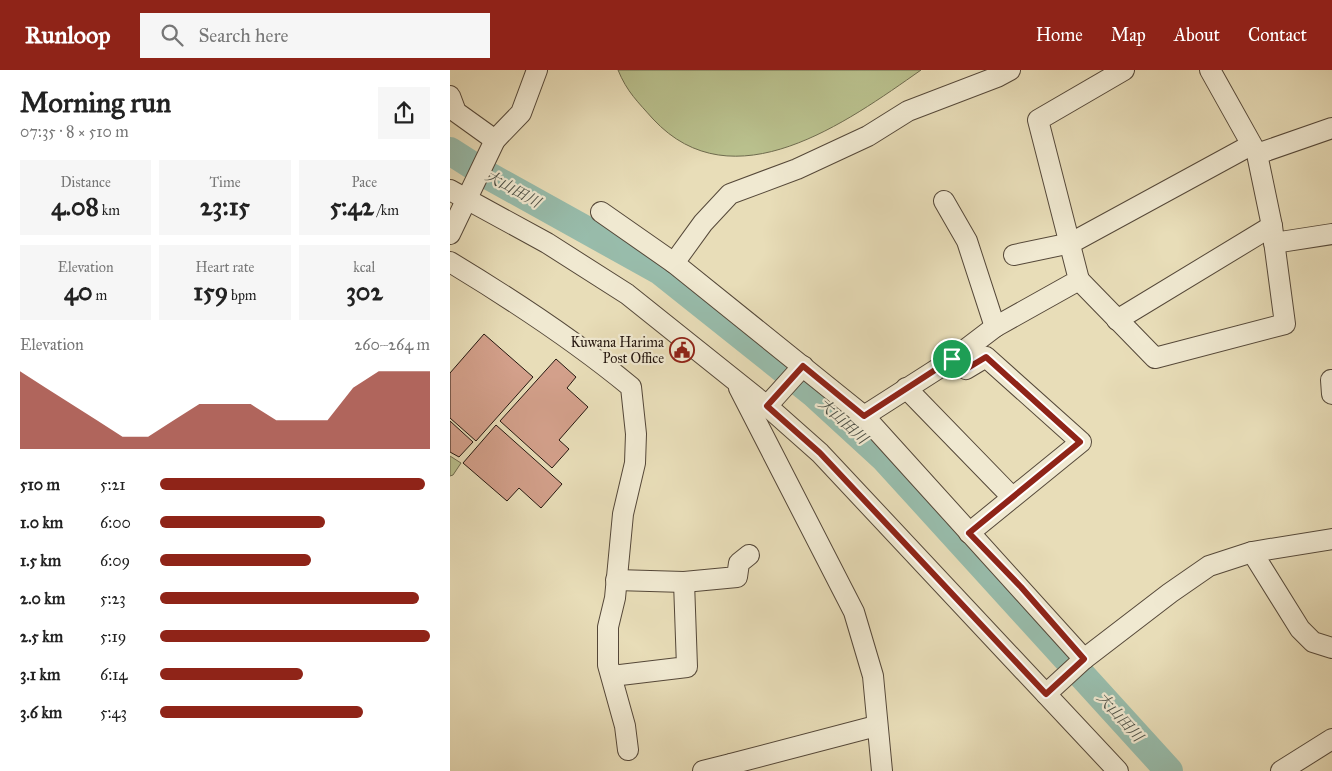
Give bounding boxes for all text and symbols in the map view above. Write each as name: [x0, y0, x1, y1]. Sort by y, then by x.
search box: [140, 13, 490, 58]
text: Runloop: [25, 20, 110, 50]
icon: search: [158, 21, 186, 49]
text: Search here: [198, 24, 288, 47]
text: Home: [1036, 24, 1083, 46]
text: Map: [1111, 24, 1146, 46]
text: About: [1174, 24, 1220, 46]
text: Contact: [1248, 24, 1307, 46]
text: Morning run: [20, 85, 171, 120]
button: share: [378, 87, 430, 139]
text: 07:35 · 8 × 510 m: [20, 122, 129, 141]
water label: 大山田川: [482, 167, 545, 212]
text: Distance: [61, 174, 111, 191]
text: Time: [209, 174, 240, 191]
text: Pace: [352, 174, 377, 191]
text: 4.08: [51, 191, 99, 222]
text: 23:15: [200, 191, 250, 222]
text: 5:42: [330, 191, 374, 222]
text: km: [99, 202, 120, 219]
text: /km: [374, 202, 399, 219]
text: Elevation: [58, 259, 113, 276]
text: Heart rate: [196, 259, 254, 276]
text: kcal: [353, 259, 375, 276]
text: 40: [64, 276, 93, 307]
text: 159: [193, 276, 228, 307]
text: 302: [346, 276, 383, 307]
text: m: [93, 287, 107, 304]
text: bpm: [228, 287, 257, 304]
place label: Kuwana Harima Post Office: [571, 334, 664, 367]
text: Elevation: [20, 335, 84, 354]
text: 260–264 m: [354, 335, 430, 354]
public building icon: Kuwana Harima Post Office: [669, 337, 695, 363]
pin: [931, 338, 973, 380]
icon: arrive: [938, 345, 966, 373]
water label: 大山田川: [815, 394, 873, 449]
text: 510 m: [20, 475, 60, 494]
text: 5:21: [100, 475, 126, 494]
text: 1.0 km: [20, 513, 63, 532]
text: 6:00: [100, 513, 131, 532]
text: 1.5 km: [20, 551, 61, 570]
text: 6:09: [100, 551, 130, 570]
text: 2.0 km: [20, 589, 65, 608]
text: 5:23: [100, 589, 126, 608]
text: 2.5 km: [20, 627, 63, 646]
text: 5:19: [100, 627, 126, 646]
text: 3.1 km: [20, 665, 60, 684]
text: 6:14: [100, 665, 127, 684]
water label: 大山田川: [1093, 689, 1148, 747]
text: 3.6 km: [20, 703, 62, 722]
text: 5:43: [100, 703, 127, 722]

